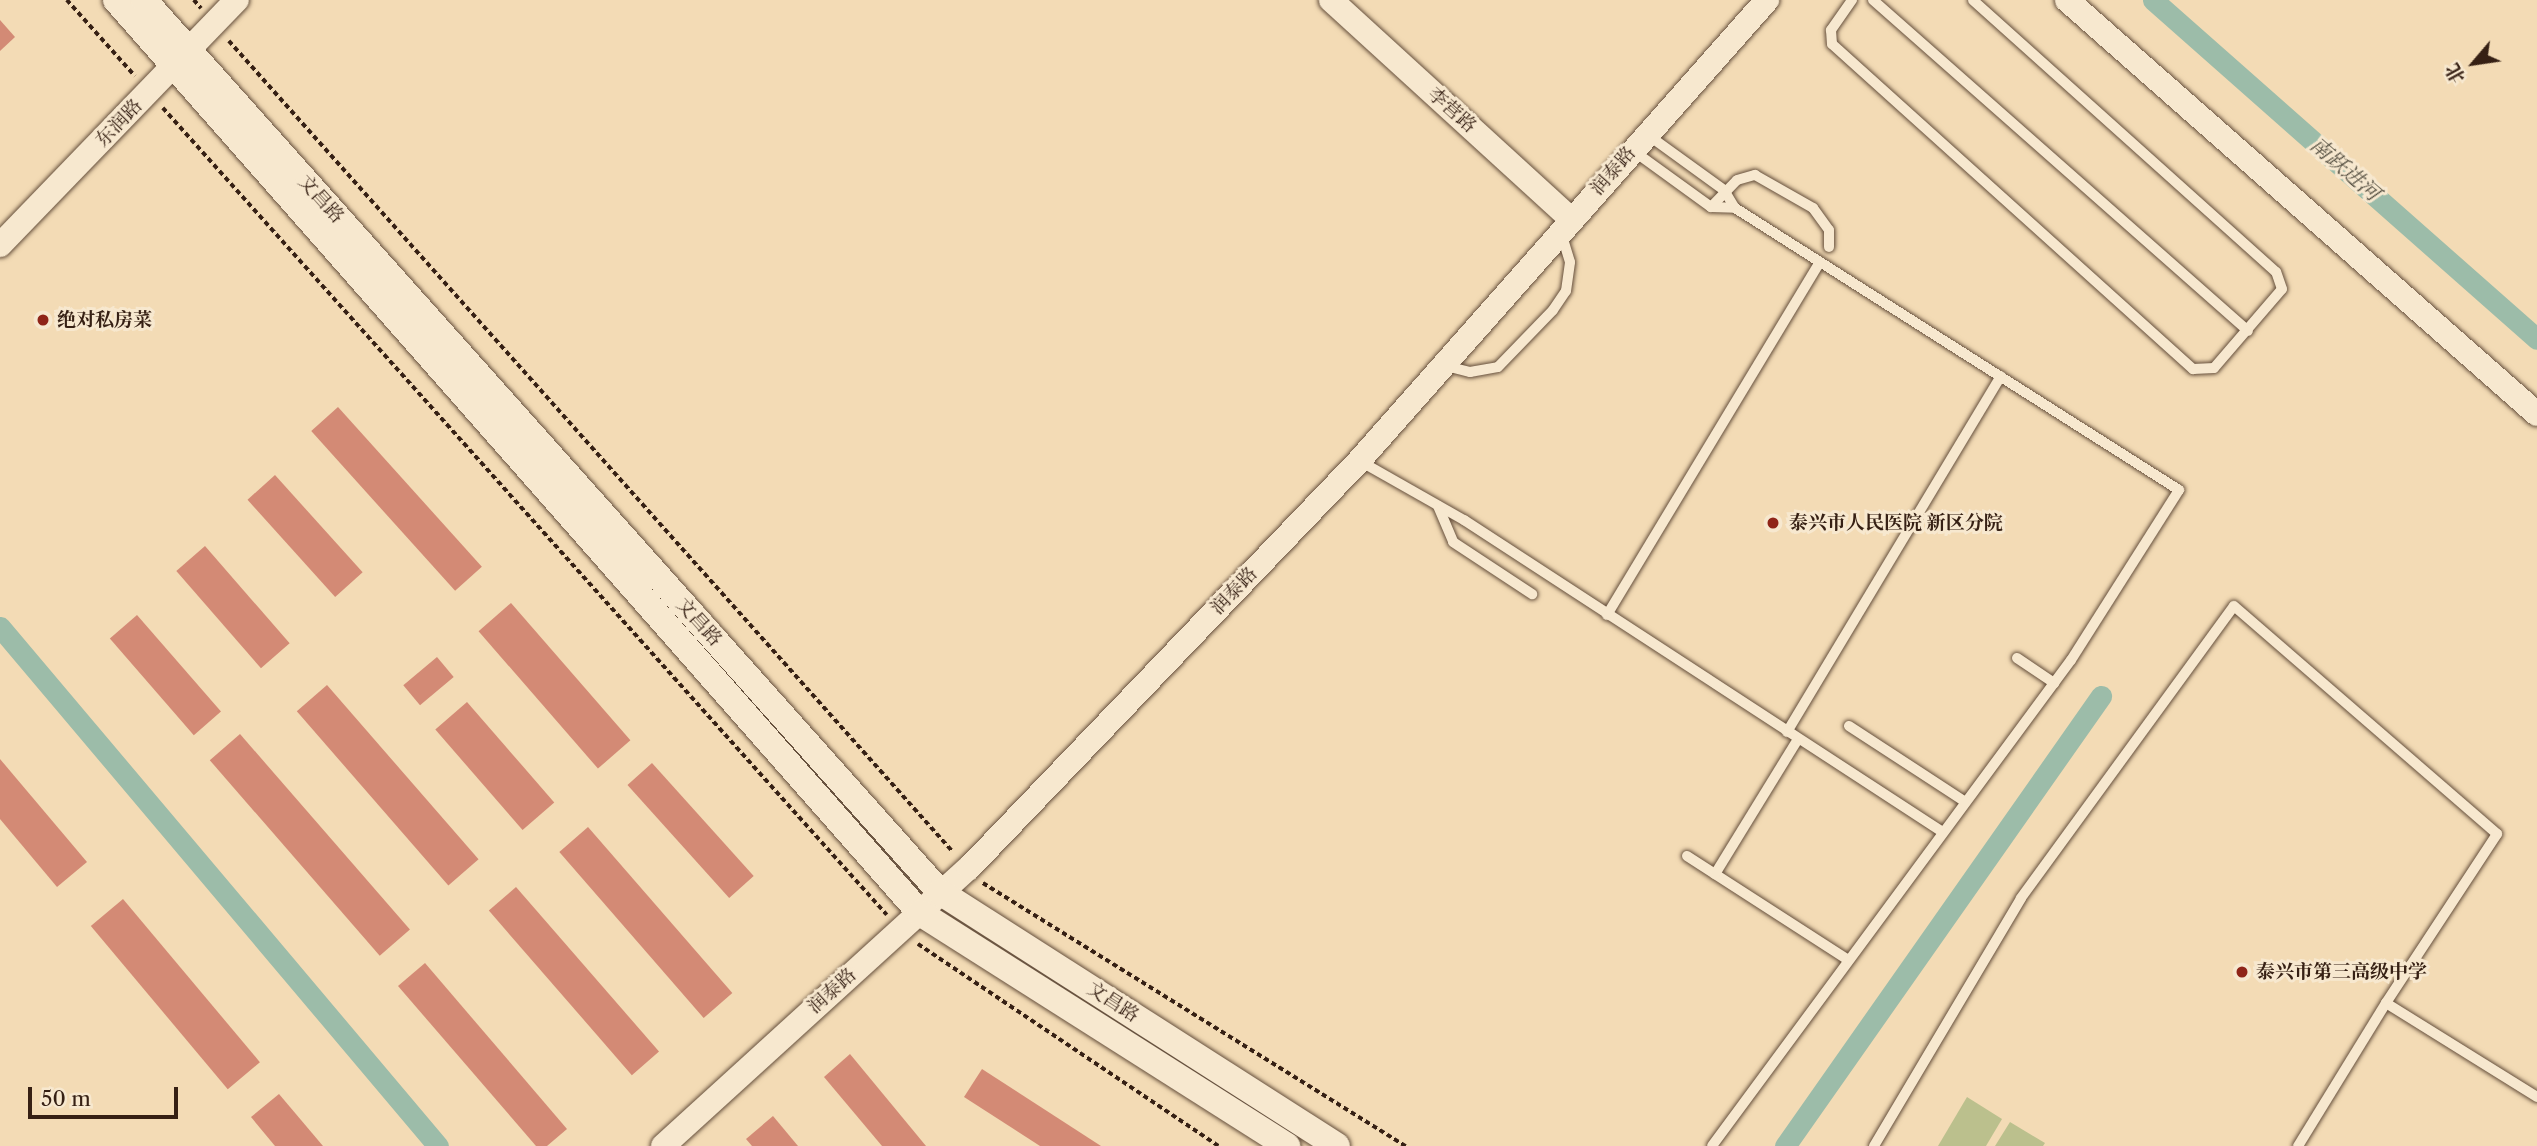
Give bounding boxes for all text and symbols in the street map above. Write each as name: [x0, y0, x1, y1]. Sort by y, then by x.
north arrow: [2439, 28, 2509, 98]
text: 北: [2441, 60, 2470, 87]
street label: 李营路: [1423, 82, 1481, 138]
street label: 东润路: [91, 95, 147, 151]
water label: 南跃进河: [2305, 132, 2385, 206]
street label: 润泰路: [1586, 142, 1640, 200]
street label: 文昌路: [293, 170, 349, 228]
place label: 绝对私房菜: [57, 309, 152, 331]
marker: 绝对私房菜: [35, 312, 51, 328]
place label: 泰兴市人民医院 新区分院: [1789, 512, 2003, 534]
marker: 泰兴市人民医院 新区分院: [1763, 513, 1783, 533]
street label: 润泰路: [1206, 563, 1262, 619]
street label: 文昌路: [671, 593, 727, 651]
place label: 泰兴市第三高级中学: [2256, 961, 2427, 983]
street label: 润泰路: [803, 963, 861, 1019]
marker: 泰兴市第三高级中学: [2234, 964, 2250, 980]
street label: 文昌路: [1083, 977, 1143, 1027]
scale bar: [32, 1072, 182, 1116]
text: 50 m: [41, 1086, 91, 1111]

